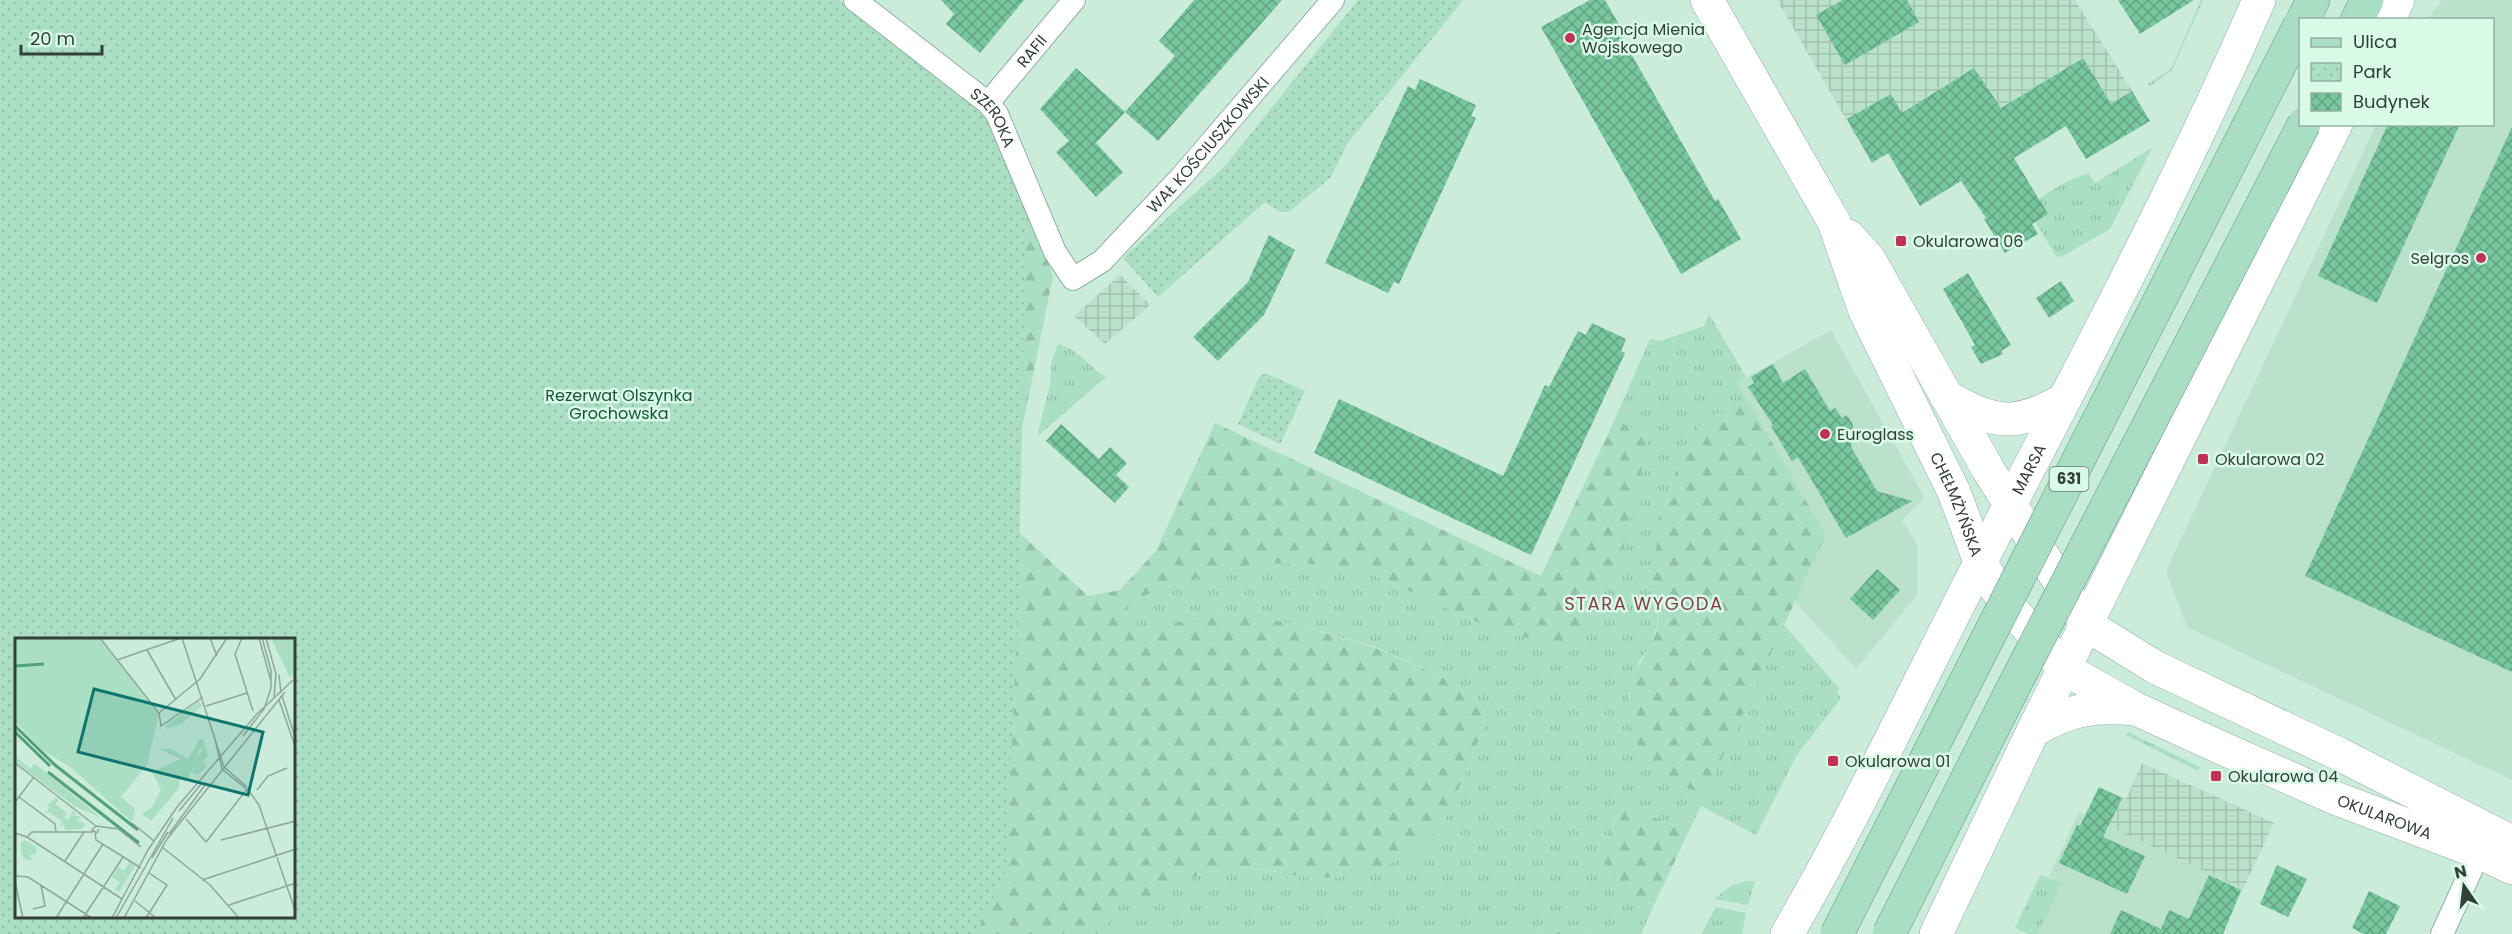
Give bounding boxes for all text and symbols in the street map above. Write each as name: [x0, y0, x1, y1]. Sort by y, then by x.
scale bar: [21, 18, 102, 56]
place label: Agencja Mienia Wojskowego: [1582, 18, 1705, 59]
legend: [2299, 18, 2494, 126]
text: 20 m: [30, 26, 75, 51]
text: Ulica: [2353, 29, 2397, 54]
street label: RAFII: [1011, 30, 1052, 72]
marker: Agencja Mienia Wojskowego: [1563, 31, 1577, 45]
text: Park: [2353, 59, 2392, 84]
street label: WAŁ KOŚCIUSZKOWSKI: [1142, 72, 1275, 218]
street label: SZEROKA: [965, 82, 1021, 151]
text: Budynek: [2353, 89, 2431, 114]
place label: Okularowa 06: [1913, 230, 2023, 253]
marker: Okularowa 06: [1894, 234, 1908, 248]
place label: Selgros: [2410, 247, 2469, 270]
marker: Selgros: [2474, 251, 2488, 265]
park label: Rezerwat Olszynka Grochowska: [545, 384, 693, 425]
place label: Euroglass: [1837, 423, 1914, 446]
marker: Euroglass: [1818, 427, 1832, 441]
street label: MARSA: [2006, 440, 2052, 499]
street label: CHEŁMŻYŃSKA: [1924, 448, 1988, 560]
place label: Okularowa 02: [2215, 448, 2324, 471]
marker: Okularowa 02: [2196, 452, 2210, 466]
road number: 631: [2050, 467, 2088, 491]
district label: STARA WYGODA: [1564, 591, 1724, 616]
inset map: [15, 638, 296, 919]
place label: Okularowa 01: [1845, 750, 1950, 773]
marker: Okularowa 01: [1826, 754, 1840, 768]
place label: Okularowa 04: [2228, 765, 2338, 788]
marker: Okularowa 04: [2209, 769, 2223, 783]
street label: OKULAROWA: [2334, 789, 2435, 846]
north arrow: [2434, 856, 2494, 916]
text: N: [2452, 859, 2469, 885]

